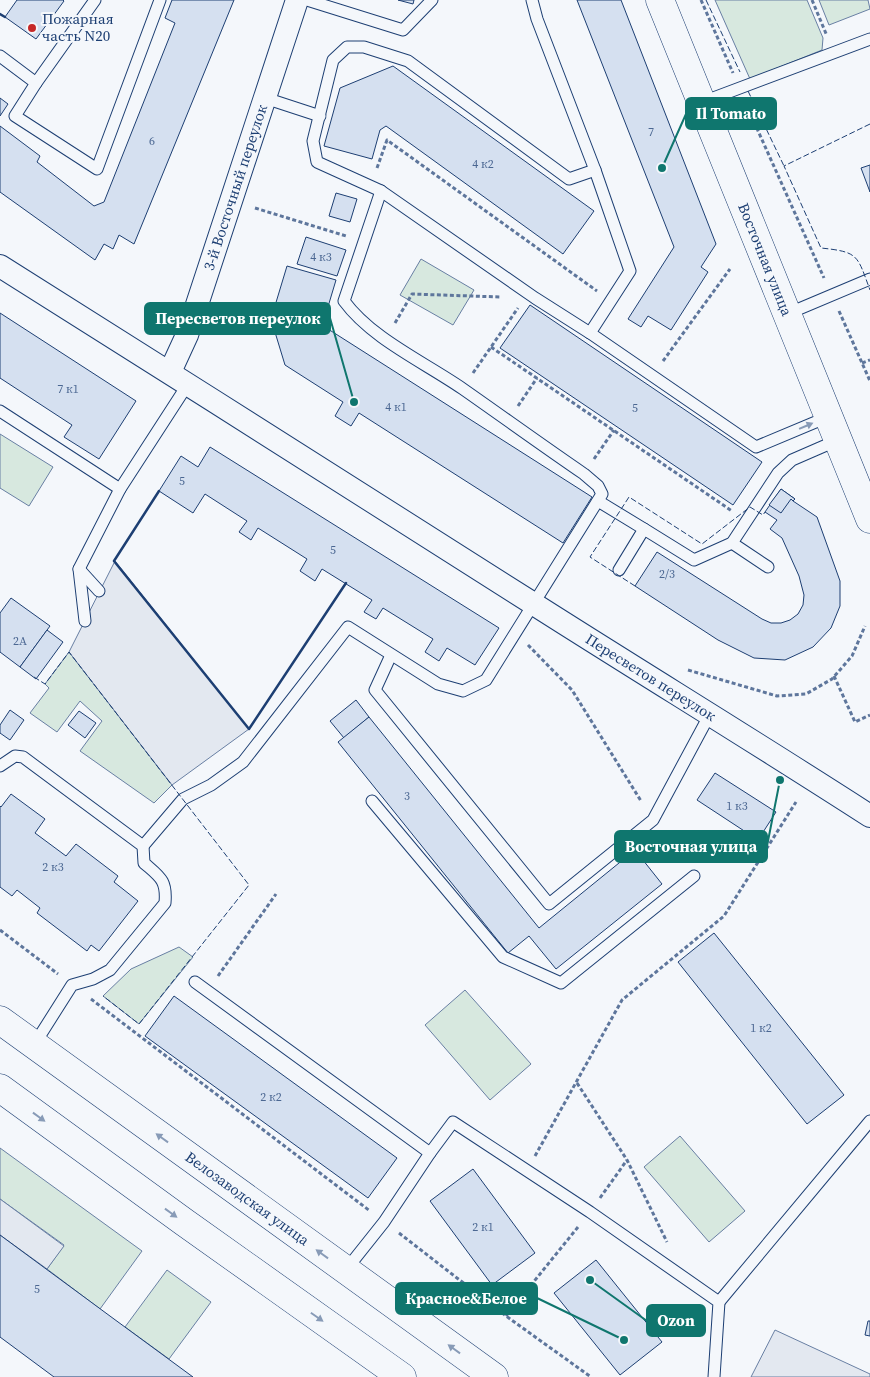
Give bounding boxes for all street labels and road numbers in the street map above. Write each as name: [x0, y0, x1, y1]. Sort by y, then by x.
street label: 3-й Восточный переулок: [198, 101, 272, 273]
street label: Восточная улица: [733, 200, 798, 319]
street label: Пересветов переулок: [582, 628, 721, 726]
street label: Велозаводская улица: [181, 1146, 314, 1250]

